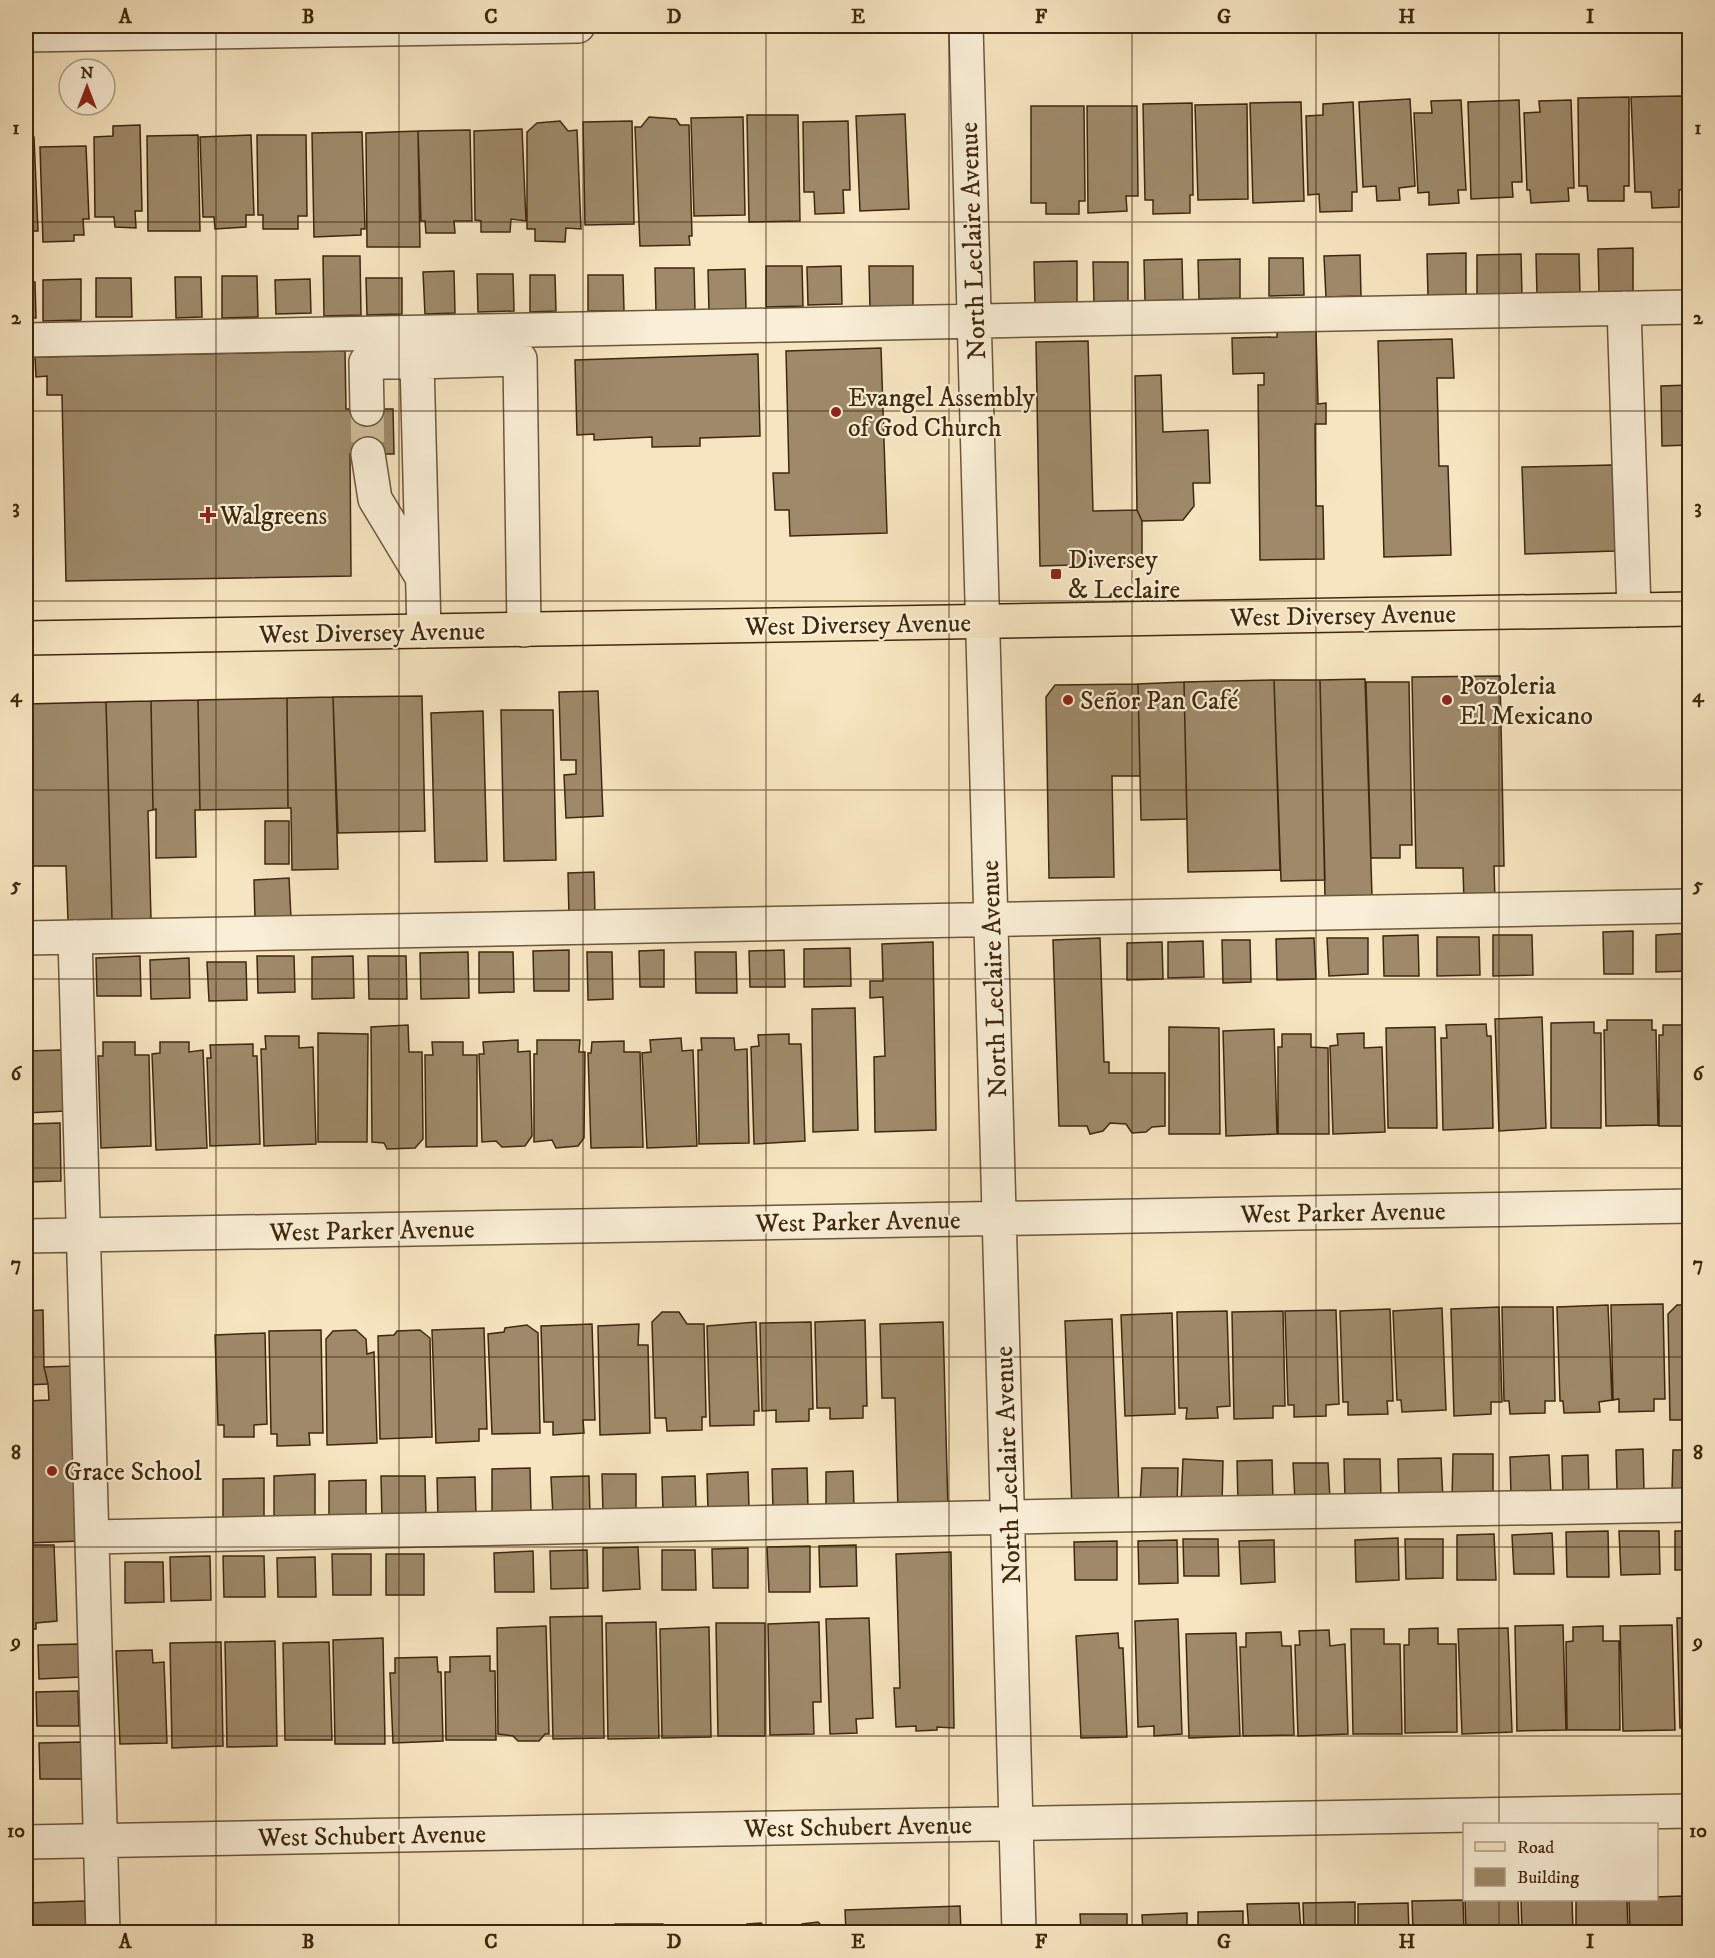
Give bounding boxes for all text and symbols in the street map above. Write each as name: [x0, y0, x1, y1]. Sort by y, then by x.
text: A: [118, 5, 133, 30]
text: B: [302, 5, 314, 30]
text: C: [484, 5, 498, 30]
text: D: [667, 5, 682, 30]
text: E: [851, 5, 865, 30]
text: F: [1035, 5, 1048, 30]
text: G: [1217, 5, 1231, 30]
text: H: [1399, 5, 1416, 30]
text: I: [1586, 5, 1594, 30]
north arrow: [57, 57, 117, 117]
text: N: [80, 63, 94, 83]
text: 1: [12, 116, 20, 141]
text: 1: [1694, 116, 1702, 141]
street label: North Leclaire Avenue: [953, 122, 994, 360]
text: 2: [11, 306, 22, 331]
text: 2: [1693, 306, 1704, 331]
place label: Evangel Assembly of God Church: [848, 382, 1035, 445]
marker: Evangel Assembly of God Church: [829, 405, 843, 419]
text: 3: [12, 495, 20, 520]
text: 3: [1694, 495, 1702, 520]
place label: Walgreens: [219, 500, 327, 533]
marker: Walgreens: [201, 508, 215, 522]
place label: Diversey & Leclaire: [1068, 544, 1180, 607]
marker: Diversey & Leclaire: [1049, 567, 1063, 581]
street label: West Diversey Avenue: [1229, 598, 1456, 635]
street label: West Diversey Avenue: [744, 607, 971, 644]
street label: West Diversey Avenue: [258, 615, 485, 652]
place label: Pozoleria El Mexicano: [1459, 670, 1593, 733]
text: 4: [10, 684, 23, 709]
text: 4: [1692, 684, 1705, 709]
place label: Señor Pan Café: [1080, 685, 1239, 718]
marker: Señor Pan Café: [1061, 693, 1075, 707]
marker: Pozoleria El Mexicano: [1440, 693, 1454, 707]
street label: North Leclaire Avenue: [974, 860, 1015, 1098]
text: 5: [10, 873, 21, 898]
text: 5: [1692, 873, 1703, 898]
text: 6: [11, 1062, 23, 1087]
text: 6: [1693, 1062, 1705, 1087]
street label: West Parker Avenue: [1239, 1195, 1446, 1232]
street label: West Parker Avenue: [754, 1204, 961, 1241]
street label: West Parker Avenue: [268, 1213, 475, 1250]
text: 7: [11, 1252, 21, 1277]
text: 7: [1693, 1252, 1703, 1277]
street label: North Leclaire Avenue: [988, 1346, 1029, 1584]
text: 8: [11, 1441, 21, 1466]
text: 8: [1693, 1441, 1703, 1466]
place label: Grace School: [64, 1456, 202, 1489]
marker: Grace School: [45, 1464, 59, 1478]
text: 9: [9, 1630, 21, 1655]
text: 9: [1691, 1630, 1703, 1655]
street label: West Schubert Avenue: [743, 1809, 972, 1846]
street label: West Schubert Avenue: [257, 1818, 486, 1855]
text: 10: [7, 1819, 25, 1844]
text: 10: [1689, 1819, 1707, 1844]
legend: [1463, 1823, 1658, 1901]
text: Road: [1517, 1837, 1554, 1859]
text: Building: [1517, 1867, 1579, 1889]
text: A: [118, 1930, 133, 1955]
text: B: [302, 1930, 314, 1955]
text: C: [484, 1930, 498, 1955]
text: D: [667, 1930, 682, 1955]
text: E: [851, 1930, 865, 1955]
text: F: [1035, 1930, 1048, 1955]
text: G: [1217, 1930, 1231, 1955]
text: H: [1399, 1930, 1416, 1955]
text: I: [1586, 1930, 1594, 1955]

